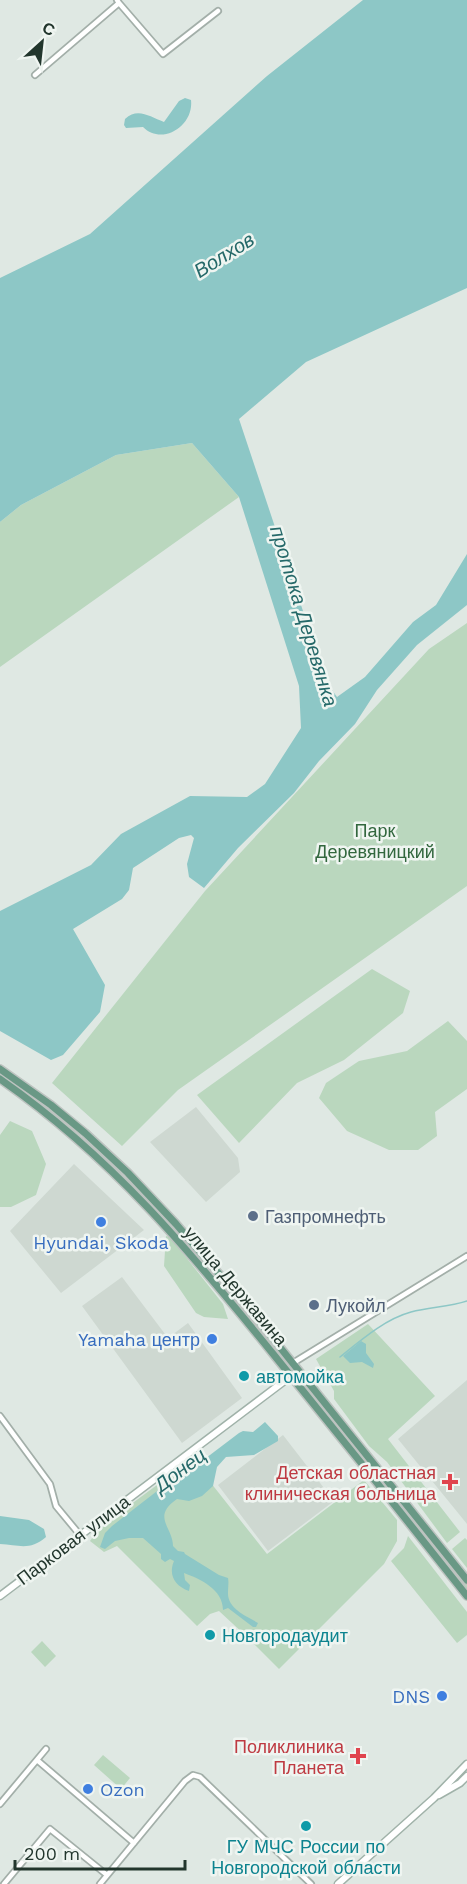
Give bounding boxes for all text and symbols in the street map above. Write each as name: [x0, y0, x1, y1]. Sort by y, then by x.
north arrow: [12, 12, 72, 72]
text: С: [39, 18, 58, 40]
water label: Волхов: [189, 227, 259, 283]
water label: протока Деревянка: [265, 523, 343, 709]
park label: Парк Деревяницкий: [315, 820, 435, 862]
place label: Газпромнефть: [265, 1206, 386, 1227]
marker: Газпромнефть: [246, 1209, 260, 1223]
marker: Hyundai, Skoda: [94, 1215, 108, 1229]
street label: улица Державина: [180, 1222, 293, 1351]
place label: Hyundai, Skoda: [33, 1232, 169, 1253]
place label: Лукойл: [326, 1295, 386, 1316]
marker: Лукойл: [307, 1298, 321, 1312]
place label: Yamaha центр: [78, 1329, 200, 1350]
marker: Yamaha центр: [205, 1332, 219, 1346]
place label: автомойка: [256, 1366, 345, 1387]
marker: автомойка: [237, 1369, 251, 1383]
water label: Донец: [148, 1443, 211, 1498]
place label: Детская областная клиническая больница: [245, 1462, 437, 1504]
marker: Детская областная клиническая больница: [441, 1473, 459, 1491]
street label: Парковая улица: [12, 1490, 134, 1589]
place label: Новгородаудит: [222, 1625, 348, 1646]
marker: Новгородаудит: [203, 1628, 217, 1642]
place label: DNS: [392, 1686, 430, 1707]
marker: DNS: [435, 1689, 449, 1703]
place label: Поликлиника Планета: [234, 1736, 345, 1778]
marker: Поликлиника Планета: [349, 1747, 367, 1765]
place label: Ozon: [100, 1779, 145, 1800]
marker: Ozon: [81, 1782, 95, 1796]
marker: ГУ МЧС России по Новгородской области: [299, 1819, 313, 1833]
scale bar: [15, 1833, 184, 1871]
place label: ГУ МЧС России по Новгородской области: [211, 1836, 401, 1878]
text: 200 m: [24, 1843, 80, 1864]

